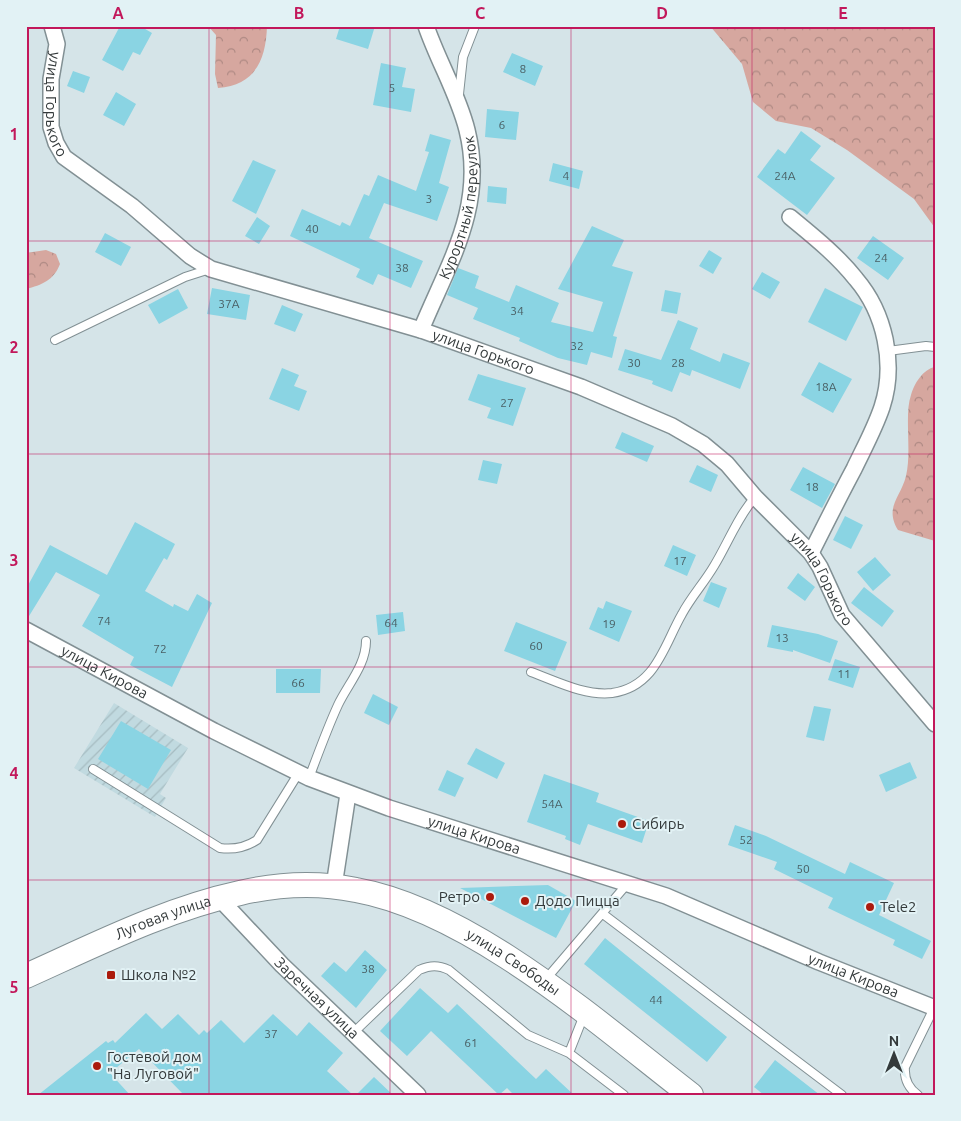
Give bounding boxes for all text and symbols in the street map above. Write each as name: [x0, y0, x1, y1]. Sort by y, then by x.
text: A: [112, 4, 124, 22]
text: B: [294, 4, 304, 22]
text: C: [475, 4, 485, 22]
text: D: [656, 4, 668, 22]
text: E: [838, 4, 848, 22]
street label: улица Горького: [43, 50, 71, 160]
house number: 8: [520, 62, 527, 75]
house number: 5: [389, 81, 395, 94]
house number: 6: [499, 118, 506, 131]
text: 1: [9, 125, 19, 143]
street label: Курортный переулок: [435, 134, 480, 282]
house number: 4: [563, 169, 570, 182]
house number: 24А: [774, 169, 796, 182]
house number: 3: [426, 192, 432, 205]
house number: 40: [305, 222, 319, 235]
house number: 24: [874, 251, 888, 264]
house number: 38: [395, 261, 409, 274]
house number: 37А: [218, 297, 240, 310]
house number: 34: [510, 304, 524, 317]
street label: улица Горького: [430, 326, 537, 378]
text: 2: [9, 338, 19, 356]
house number: 32: [570, 339, 584, 352]
house number: 30: [627, 356, 641, 369]
house number: 28: [671, 356, 685, 369]
house number: 18А: [815, 380, 837, 393]
house number: 27: [500, 396, 514, 409]
house number: 18: [805, 480, 819, 493]
street label: улица Горького: [787, 528, 856, 629]
text: 3: [9, 551, 19, 569]
house number: 17: [673, 554, 687, 567]
house number: 74: [97, 614, 111, 627]
house number: 64: [384, 616, 398, 629]
house number: 19: [602, 617, 616, 630]
house number: 13: [775, 631, 789, 644]
house number: 60: [529, 639, 543, 652]
street label: улица Кирова: [58, 641, 151, 702]
house number: 72: [153, 642, 167, 655]
house number: 11: [837, 667, 851, 680]
house number: 66: [291, 676, 305, 689]
text: 4: [9, 764, 19, 782]
house number: 54А: [541, 797, 563, 810]
street label: улица Кирова: [426, 812, 523, 857]
place label: Сибирь: [632, 815, 685, 832]
marker: Сибирь: [616, 818, 628, 830]
house number: 52: [739, 833, 753, 846]
house number: 50: [796, 862, 810, 875]
place label: Ретро: [439, 888, 480, 905]
marker: Ретро: [484, 891, 496, 903]
street label: Луговая улица: [112, 892, 213, 943]
place label: Додо Пицца: [535, 892, 620, 909]
marker: Додо Пицца: [519, 895, 531, 907]
place label: Tele2: [880, 898, 917, 915]
marker: Tele2: [864, 901, 876, 913]
street label: улица Свободы: [463, 925, 563, 998]
street label: улица Кирова: [806, 949, 901, 1001]
street label: Заречная улица: [271, 954, 363, 1042]
house number: 38: [361, 962, 375, 975]
place label: Школа №2: [121, 966, 197, 983]
marker: Школа №2: [105, 969, 117, 981]
text: 5: [9, 978, 19, 996]
house number: 44: [649, 993, 663, 1006]
house number: 37: [264, 1027, 278, 1040]
north arrow: [868, 1028, 918, 1078]
text: N: [889, 1033, 899, 1049]
house number: 61: [464, 1036, 478, 1049]
place label: Гостевой дом "На Луговой": [107, 1048, 202, 1082]
marker: Гостевой дом "На Луговой": [91, 1060, 103, 1072]

